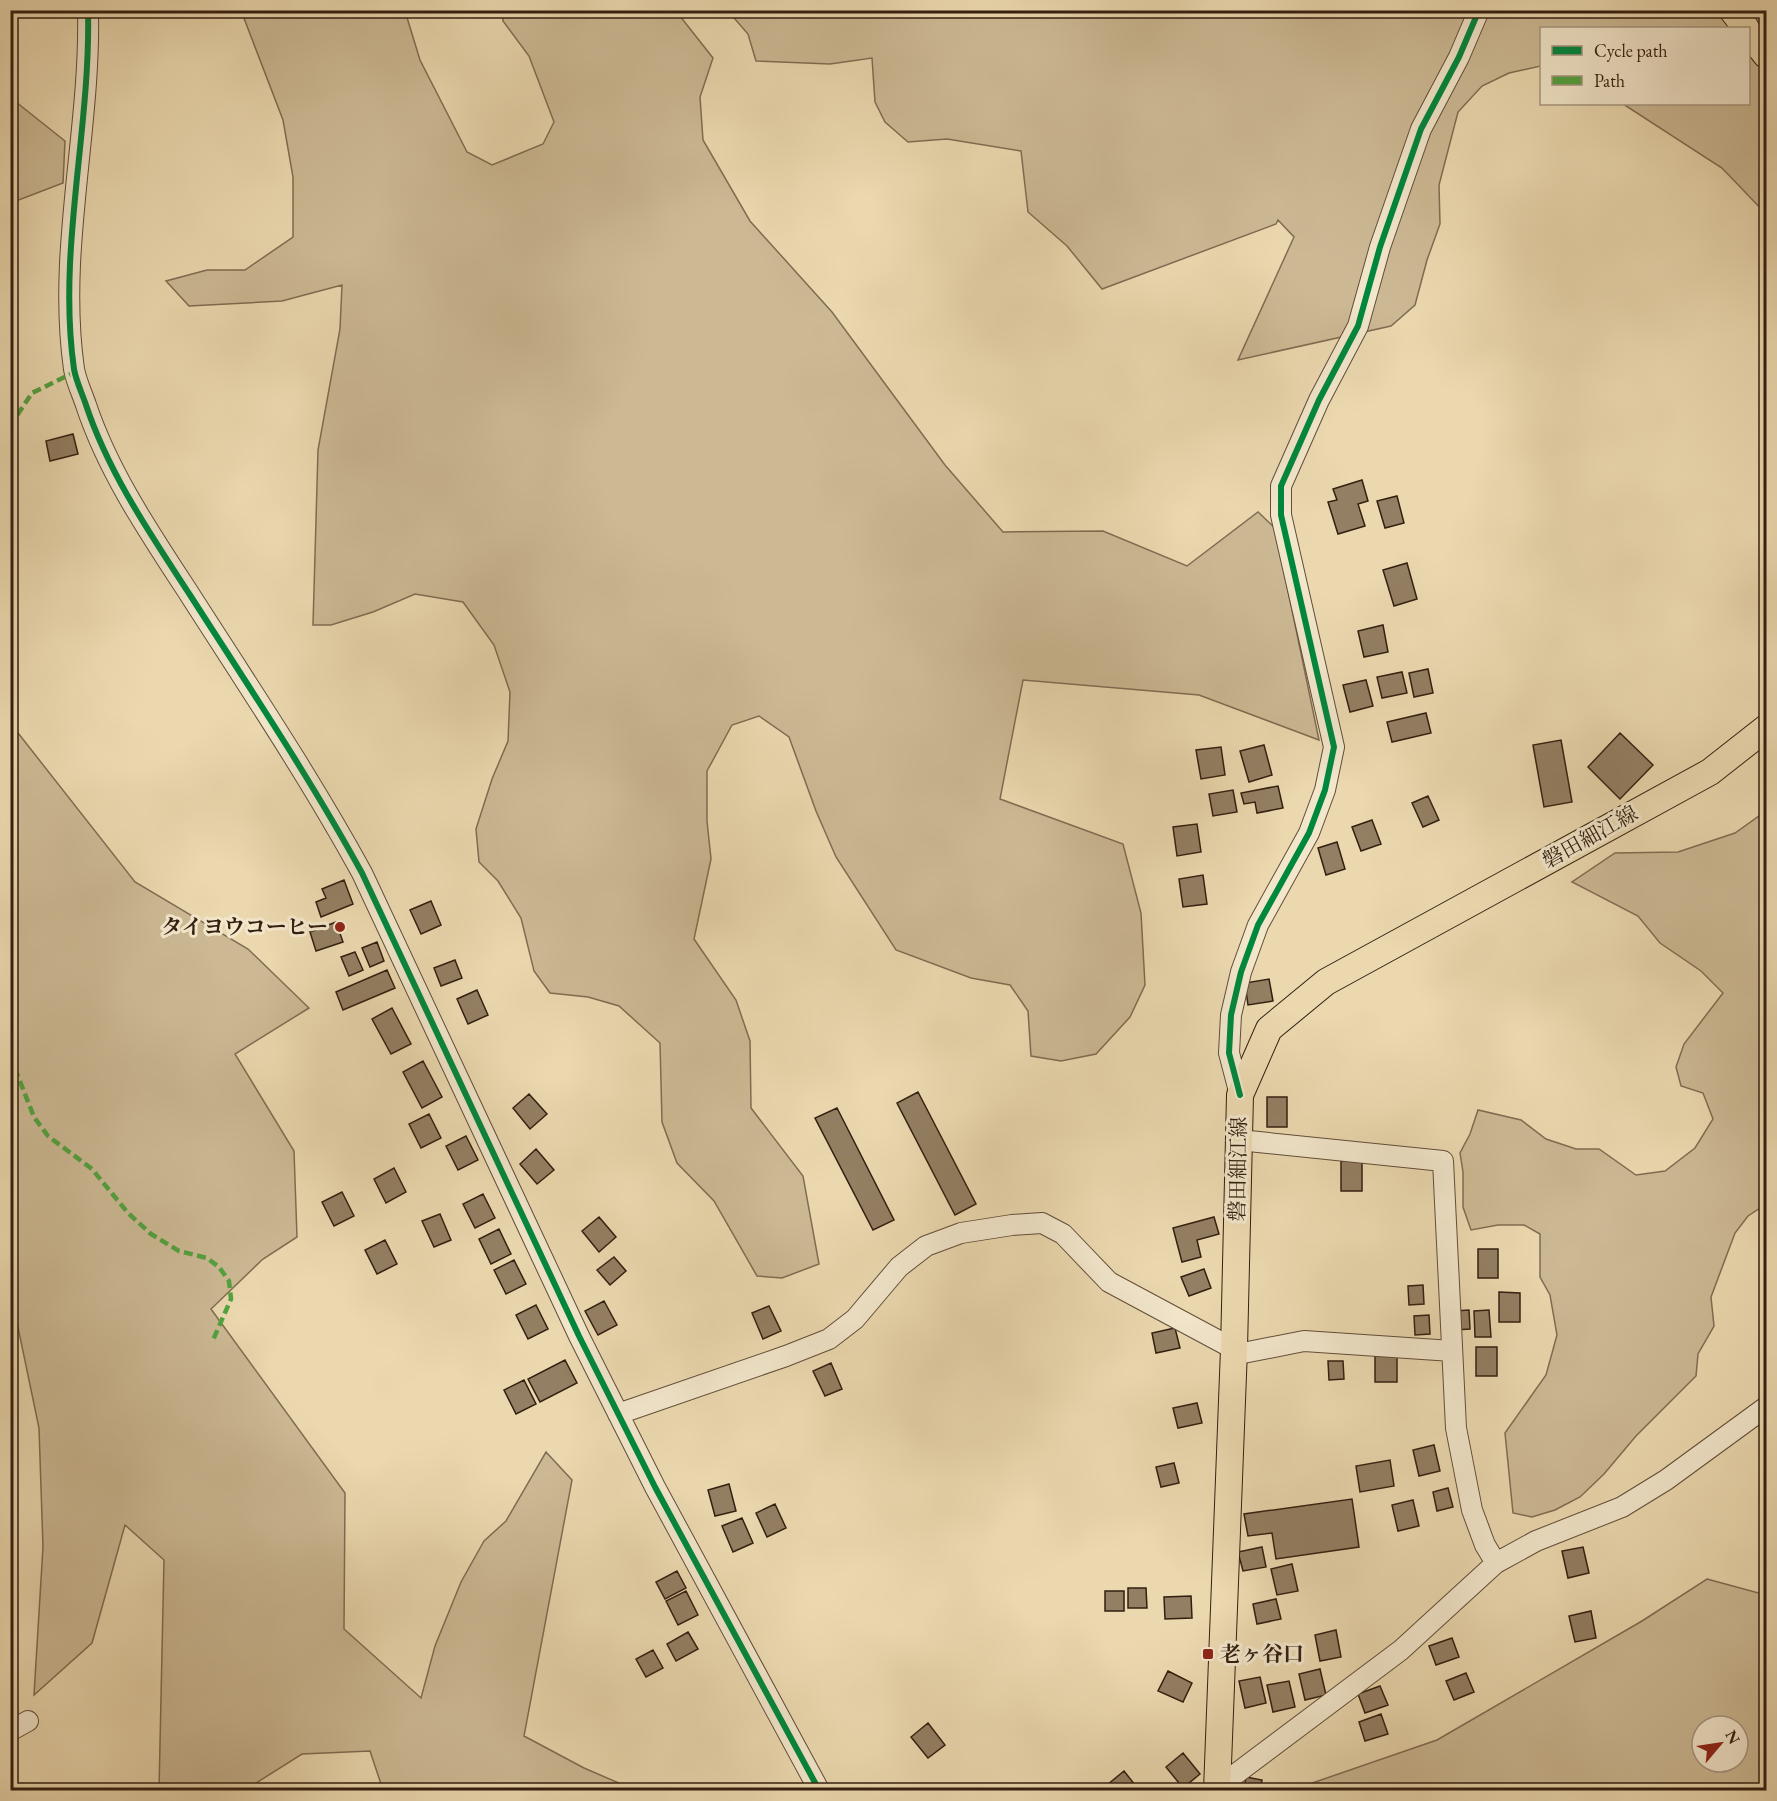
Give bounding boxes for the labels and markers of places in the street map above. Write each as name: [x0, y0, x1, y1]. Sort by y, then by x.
place label: タイヨウコーヒー: [161, 913, 328, 940]
marker: タイヨウコーヒー: [333, 920, 347, 934]
place label: 老ヶ谷口: [1220, 1640, 1304, 1667]
marker: 老ヶ谷口: [1201, 1647, 1215, 1661]

